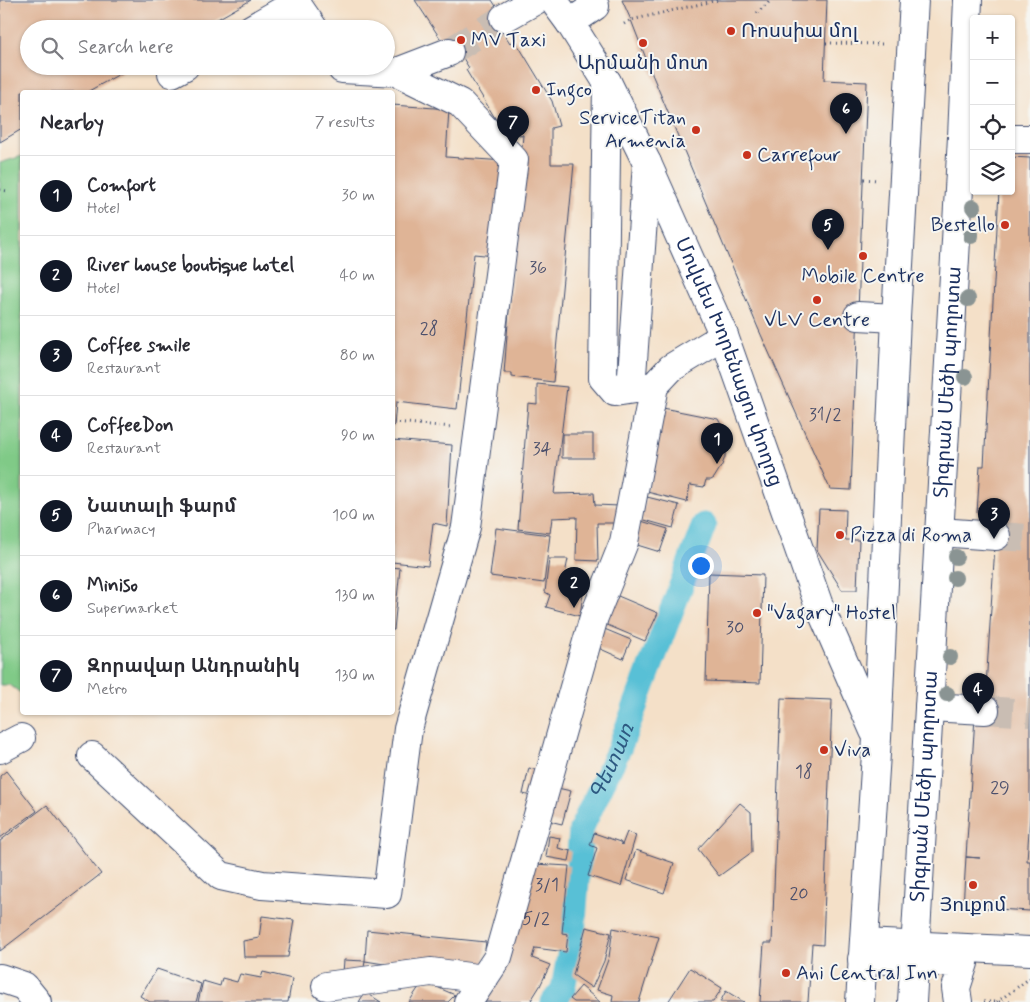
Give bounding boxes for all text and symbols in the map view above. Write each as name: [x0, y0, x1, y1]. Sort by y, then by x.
map controls: [970, 15, 1015, 195]
button: +: [970, 15, 1015, 60]
place label: Ռոսսիա մոլ: [741, 18, 859, 45]
search box: [20, 20, 395, 75]
marker: Ռոսսիա մոլ: [725, 25, 737, 37]
place label: MV Taxi: [471, 27, 546, 54]
icon: search: [38, 34, 66, 62]
marker: MV Taxi: [455, 34, 467, 46]
text: Search here: [78, 35, 174, 60]
marker: Արմանի մոտ: [637, 37, 649, 49]
place label: Արմանի մոտ: [578, 50, 708, 77]
button: −: [970, 60, 1015, 105]
place label: Ingco: [546, 77, 592, 106]
marker: Ingco: [530, 84, 542, 96]
pin: 6: [830, 93, 862, 134]
place label: ServiceTitan Armenia: [579, 105, 686, 155]
button: locate: [970, 105, 1015, 150]
pin: 7: [497, 106, 529, 147]
text: Nearby: [40, 109, 104, 137]
text: 7 results: [315, 112, 375, 133]
marker: ServiceTitan Armenia: [690, 124, 702, 136]
place label: Carrefour: [757, 142, 841, 171]
marker: Carrefour: [741, 149, 753, 161]
button: layers: [970, 150, 1015, 195]
text: Comfort: [87, 173, 156, 198]
text: 1: [52, 185, 60, 206]
text: 30 m: [342, 185, 375, 206]
text: Hotel: [87, 198, 120, 219]
pin: 5: [812, 209, 844, 250]
place label: Bestello: [931, 212, 995, 239]
marker: Bestello: [999, 219, 1011, 231]
street label: Մովսես Խորենացու փողոց: [668, 233, 789, 490]
marker: Mobile Centre: [857, 250, 869, 262]
text: River house boutique hotel: [87, 253, 294, 278]
house number: 36: [529, 256, 547, 280]
place label: Mobile Centre: [802, 263, 924, 290]
text: 2: [52, 265, 60, 286]
text: 40 m: [339, 265, 375, 286]
street label: Տիգրան Մեծի պողոտա: [928, 265, 968, 499]
text: Hotel: [87, 278, 120, 299]
marker: VLV Centre: [811, 294, 823, 306]
place label: VLV Centre: [764, 307, 870, 334]
house number: 28: [420, 317, 438, 341]
text: Coffee smile: [87, 333, 191, 358]
text: 3: [52, 345, 60, 366]
text: 80 m: [340, 345, 375, 366]
text: Restaurant: [87, 358, 161, 379]
house number: 31/2: [809, 403, 841, 427]
text: CoffeeDon: [87, 413, 174, 438]
pin: 1: [701, 423, 733, 464]
text: 4: [51, 425, 61, 446]
text: 90 m: [341, 425, 375, 446]
house number: 34: [532, 437, 552, 461]
text: Restaurant: [87, 438, 161, 459]
text: Նատալի ֆարմ: [87, 494, 236, 519]
pin: 3: [978, 498, 1010, 539]
text: 5: [51, 505, 61, 526]
text: 100 m: [332, 505, 375, 526]
text: Pharmacy: [87, 519, 155, 540]
place label: Pizza di Roma: [850, 522, 972, 549]
marker: Pizza di Roma: [834, 529, 846, 541]
your location: [688, 553, 714, 579]
pin: 2: [558, 567, 590, 608]
text: Miniso: [87, 573, 138, 598]
text: 6: [52, 585, 60, 606]
text: 130 m: [334, 585, 375, 606]
text: Supermarket: [87, 598, 178, 619]
place label: "Vagary" Hostel: [767, 600, 896, 629]
marker: "Vagary" Hostel: [751, 607, 763, 619]
house number: 30: [726, 616, 744, 640]
text: Զորավար Անդրանիկ: [87, 654, 300, 679]
text: 7: [51, 665, 61, 686]
text: 130 m: [334, 665, 375, 686]
street label: Տիգրան Մեծի պողոտա: [904, 670, 945, 903]
pin: 4: [962, 673, 994, 714]
text: Metro: [87, 679, 127, 700]
water label: Գետառ: [583, 719, 642, 804]
place label: Viva: [834, 737, 871, 764]
marker: Viva: [818, 744, 830, 756]
house number: 18: [795, 760, 813, 784]
house number: 29: [990, 776, 1010, 800]
house number: 3/1: [535, 873, 559, 897]
marker: Յուքոմ: [967, 879, 979, 891]
house number: 20: [789, 882, 809, 906]
place label: Յուքոմ: [940, 892, 1006, 919]
house number: 5/2: [522, 907, 550, 931]
place label: Ani Central Inn: [796, 960, 938, 987]
marker: Ani Central Inn: [780, 967, 792, 979]

